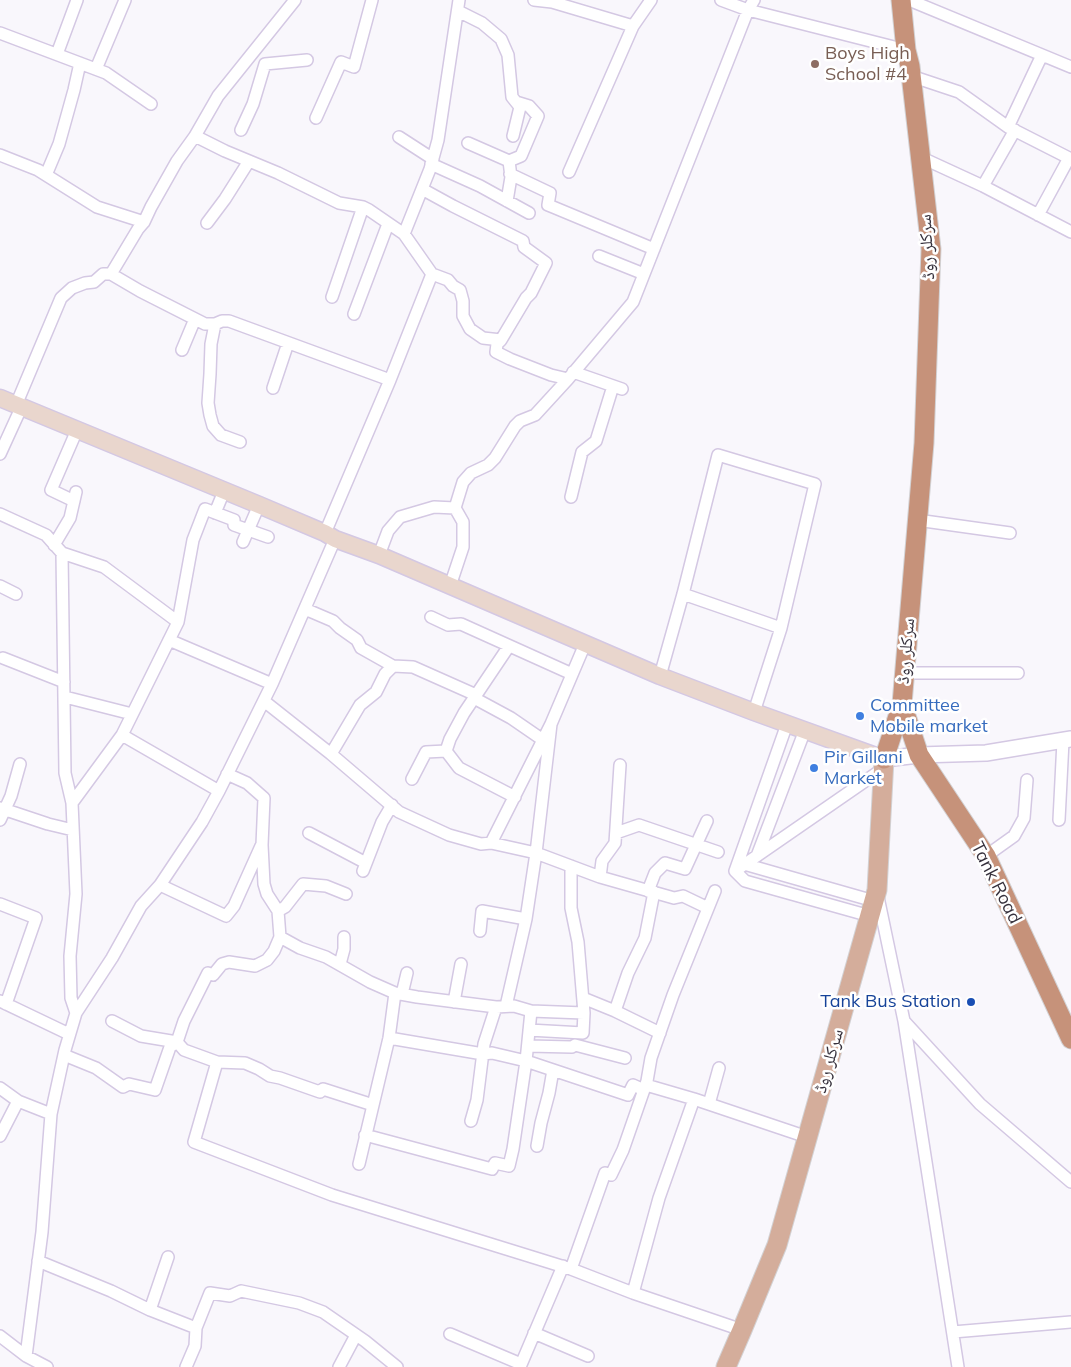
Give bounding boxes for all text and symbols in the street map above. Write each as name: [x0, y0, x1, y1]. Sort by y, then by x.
place label: Boys High School #4: [825, 43, 910, 86]
marker: Boys High School #4: [809, 58, 821, 70]
street label: سرکلر روڈ: [914, 214, 940, 280]
street label: سرکلر روڈ: [892, 617, 920, 685]
place label: Committee Mobile market: [870, 695, 988, 738]
marker: Committee Mobile market: [854, 710, 866, 722]
place label: Pir Gillani Market: [824, 747, 903, 790]
marker: Pir Gillani Market: [808, 762, 820, 774]
street label: Tank Road: [966, 838, 1026, 928]
place label: Tank Bus Station: [820, 991, 961, 1013]
marker: Tank Bus Station: [965, 996, 977, 1008]
street label: سرکلر روڈ: [810, 1026, 848, 1096]

